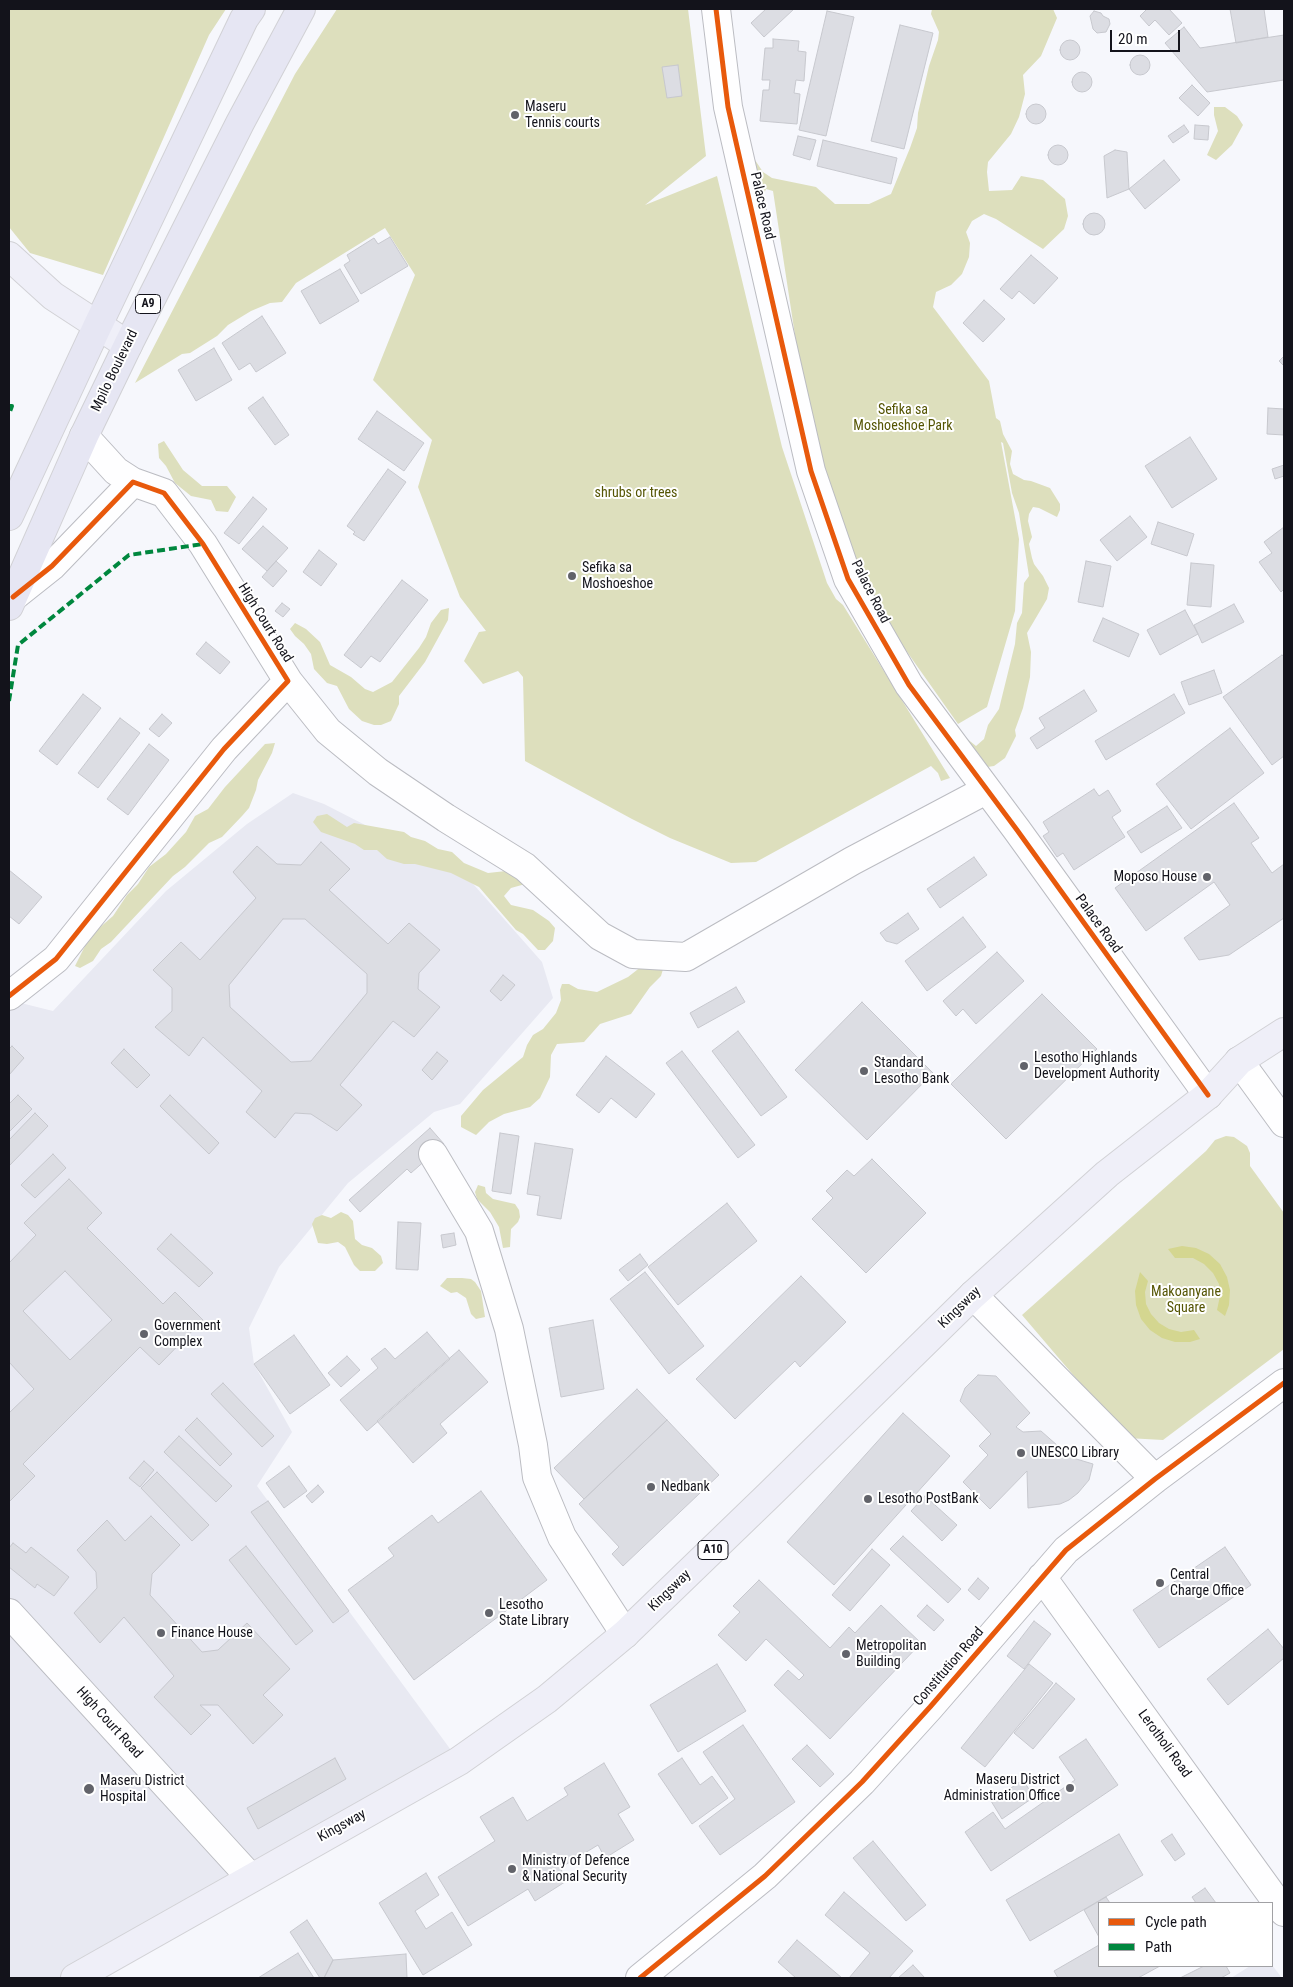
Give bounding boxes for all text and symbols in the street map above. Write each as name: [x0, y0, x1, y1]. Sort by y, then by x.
scale bar: [1113, 20, 1183, 52]
text: 20 m: [1118, 30, 1148, 48]
place label: Maseru Tennis courts: [525, 99, 600, 132]
marker: Maseru Tennis courts: [509, 109, 521, 121]
street label: Palace Road: [746, 171, 778, 241]
road number: A9: [136, 294, 160, 314]
street label: Mpilo Boulevard: [88, 327, 142, 415]
park label: Sefika sa Moshoeshoe Park: [853, 402, 953, 434]
park label: shrubs or trees: [595, 485, 677, 501]
street label: Palace Road: [847, 558, 893, 626]
place label: Sefika sa Moshoeshoe: [582, 560, 653, 592]
marker: Sefika sa Moshoeshoe: [566, 570, 578, 582]
street label: High Court Road: [234, 580, 296, 666]
place label: Moposo House: [1113, 869, 1197, 885]
marker: Moposo House: [1201, 871, 1213, 883]
street label: Palace Road: [1071, 891, 1125, 957]
place label: Lesotho Highlands Development Authority: [1034, 1050, 1159, 1082]
place label: Standard Lesotho Bank: [874, 1055, 949, 1088]
marker: Lesotho Highlands Development Authority: [1018, 1060, 1030, 1072]
marker: Standard Lesotho Bank: [858, 1065, 870, 1077]
street label: Kingsway: [935, 1284, 985, 1332]
park label: Makoanyane Square: [1151, 1284, 1221, 1316]
place label: Government Complex: [154, 1318, 221, 1350]
marker: Government Complex: [138, 1328, 150, 1340]
place label: UNESCO Library: [1031, 1445, 1119, 1461]
marker: UNESCO Library: [1015, 1447, 1027, 1459]
place label: Nedbank: [661, 1479, 710, 1495]
marker: Nedbank: [645, 1481, 657, 1493]
place label: Lesotho PostBank: [878, 1491, 978, 1507]
marker: Lesotho PostBank: [862, 1493, 874, 1505]
road number: A10: [698, 1540, 728, 1560]
street label: Kingsway: [645, 1567, 695, 1615]
place label: Central Charge Office: [1170, 1567, 1244, 1600]
marker: Central Charge Office: [1154, 1577, 1166, 1589]
place label: Lesotho State Library: [499, 1597, 569, 1630]
marker: Lesotho State Library: [483, 1607, 495, 1619]
street label: Constitution Road: [910, 1624, 988, 1710]
place label: Finance House: [171, 1625, 253, 1641]
marker: Finance House: [155, 1627, 167, 1639]
place label: Metropolitan Building: [856, 1638, 926, 1670]
marker: Metropolitan Building: [840, 1648, 852, 1660]
street label: High Court Road: [72, 1684, 146, 1762]
street label: Lerotholi Road: [1134, 1707, 1194, 1781]
place label: Maseru District Administration Office: [944, 1772, 1060, 1804]
place label: Maseru District Hospital: [100, 1773, 184, 1805]
marker: Maseru District Hospital: [82, 1782, 96, 1796]
marker: Maseru District Administration Office: [1064, 1782, 1076, 1794]
street label: Kingsway: [315, 1806, 369, 1846]
place label: Ministry of Defence & National Security: [522, 1853, 630, 1885]
marker: Ministry of Defence & National Security: [506, 1863, 518, 1875]
legend: [1098, 1902, 1273, 1967]
text: Cycle path: [1145, 1913, 1207, 1931]
text: Path: [1145, 1938, 1172, 1956]

